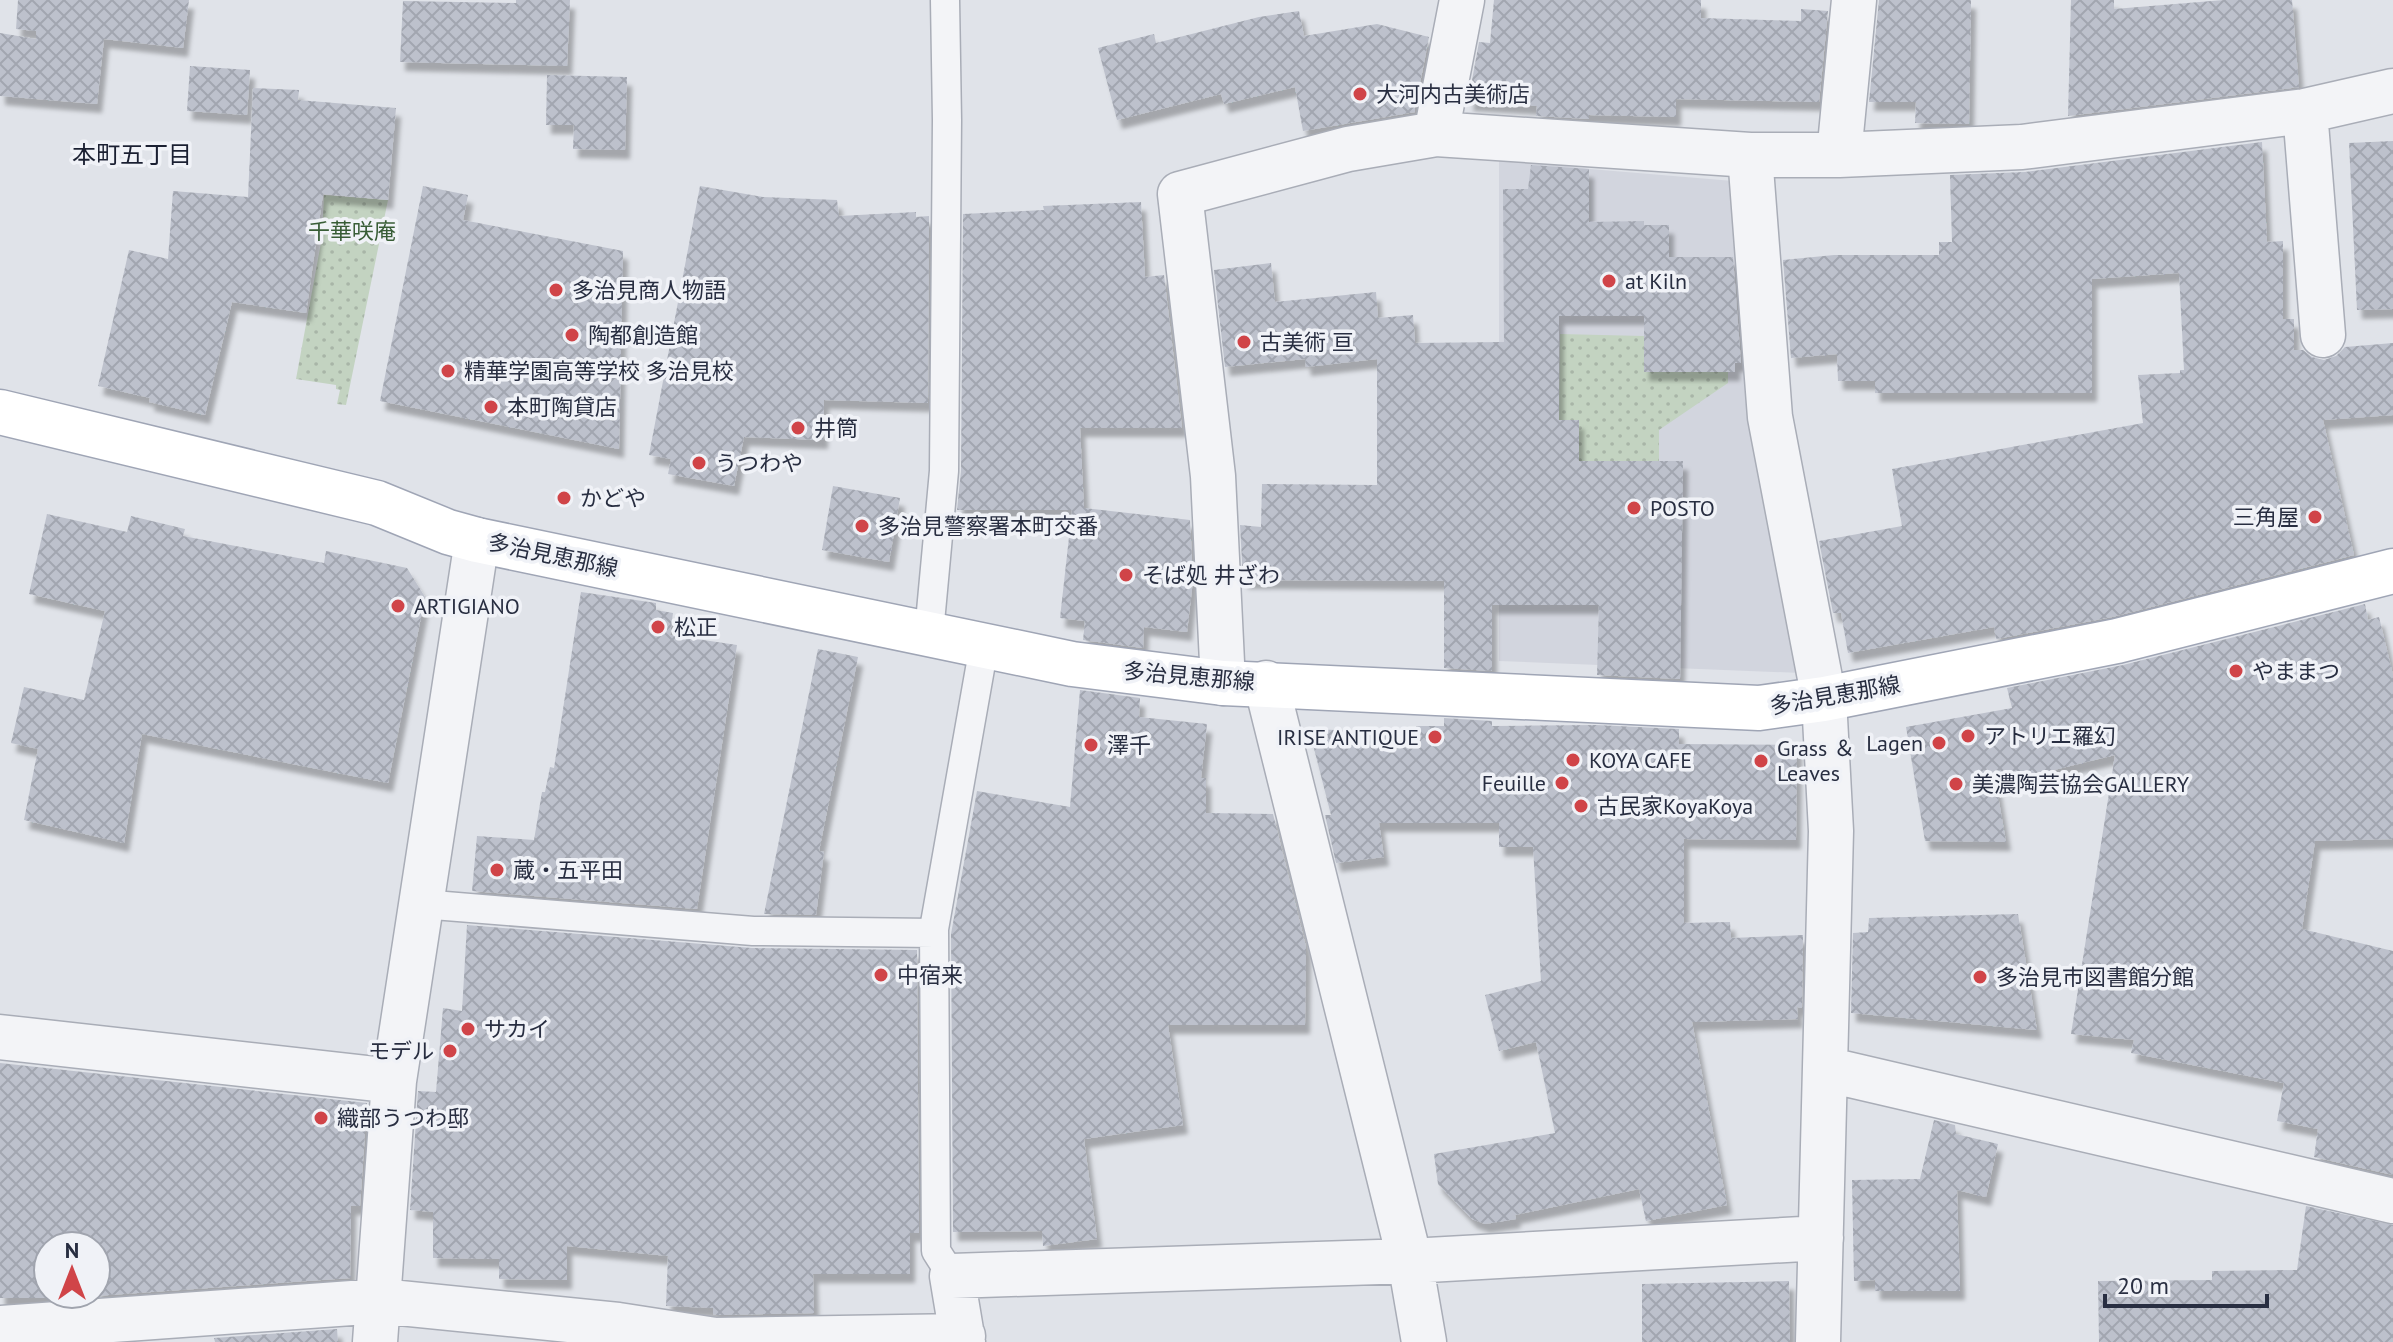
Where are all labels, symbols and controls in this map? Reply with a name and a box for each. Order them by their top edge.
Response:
place label: 大河内古美術店 [1376,80,1530,108]
marker: 大河内古美術店 [1351,85,1369,103]
district label: 本町五丁目 [72,139,192,170]
park label: 千華咲庵 [308,217,396,245]
place label: at Kiln [1625,267,1687,295]
marker: at Kiln [1600,272,1618,290]
place label: 多治見商人物語 [572,276,726,304]
marker: 多治見商人物語 [547,281,565,299]
place label: 陶都創造館 [588,321,698,349]
marker: 陶都創造館 [563,326,581,344]
place label: 古美術 亘 [1260,328,1354,356]
marker: 古美術 亘 [1235,333,1253,351]
place label: 精華学園高等学校 多治見校 [464,357,734,385]
marker: 精華学園高等学校 多治見校 [439,362,457,380]
place label: 本町陶貸店 [507,393,617,421]
marker: 本町陶貸店 [482,398,500,416]
place label: 井筒 [814,414,858,442]
marker: 井筒 [789,419,807,437]
place label: うつわや [715,449,803,477]
marker: うつわや [690,454,708,472]
place label: かどや [580,484,646,512]
marker: かどや [555,489,573,507]
place label: POSTO [1650,494,1715,522]
marker: POSTO [1625,499,1643,517]
place label: 三角屋 [2233,503,2299,531]
marker: 三角屋 [2306,508,2324,526]
place label: 多治見警察署本町交番 [878,512,1098,540]
marker: 多治見警察署本町交番 [853,517,871,535]
street label: 多治見恵那線 [486,528,620,582]
place label: そば処 井ざわ [1142,561,1280,589]
marker: そば処 井ざわ [1117,566,1135,584]
place label: ARTIGIANO [414,592,520,620]
marker: ARTIGIANO [389,597,407,615]
place label: 松正 [674,613,718,641]
marker: 松正 [649,618,667,636]
street label: 多治見恵那線 [1122,656,1256,696]
place label: やままつ [2252,657,2340,685]
marker: やままつ [2227,662,2245,680]
street label: 多治見恵那線 [1768,670,1902,720]
place label: アトリエ羅幻 [1984,722,2116,750]
place label: IRISE ANTIQUE [1277,723,1419,751]
marker: アトリエ羅幻 [1959,727,1977,745]
marker: IRISE ANTIQUE [1426,728,1444,746]
place label: Lagen [1866,729,1923,757]
place label: 澤千 [1107,731,1151,759]
place label: Grass ＆ Leaves [1777,734,1855,787]
marker: Lagen [1930,734,1948,752]
marker: 澤千 [1082,736,1100,754]
place label: KOYA CAFE [1589,746,1692,774]
marker: KOYA CAFE [1564,751,1582,769]
marker: Grass ＆ Leaves [1752,752,1770,770]
place label: Feuille [1482,769,1546,797]
place label: 美濃陶芸協会GALLERY [1972,770,2190,798]
marker: Feuille [1553,774,1571,792]
marker: 美濃陶芸協会GALLERY [1947,775,1965,793]
place label: 古民家KoyaKoya [1597,792,1753,820]
marker: 古民家KoyaKoya [1572,797,1590,815]
place label: 蔵・五平田 [513,856,623,884]
marker: 蔵・五平田 [488,861,506,879]
place label: 中宿来 [897,961,963,989]
place label: 多治見市図書館分館 [1996,963,2194,991]
marker: 中宿来 [872,966,890,984]
marker: 多治見市図書館分館 [1971,968,1989,986]
place label: サカイ [484,1015,550,1043]
marker: サカイ [459,1020,477,1038]
place label: モデル [368,1037,434,1065]
marker: モデル [441,1042,459,1060]
place label: 織部うつわ邸 [337,1104,469,1132]
marker: 織部うつわ邸 [312,1109,330,1127]
north arrow [32,1230,112,1310]
text: N [65,1236,79,1264]
scale bar [2105,1258,2267,1308]
text: 20 m [2117,1270,2169,1301]

